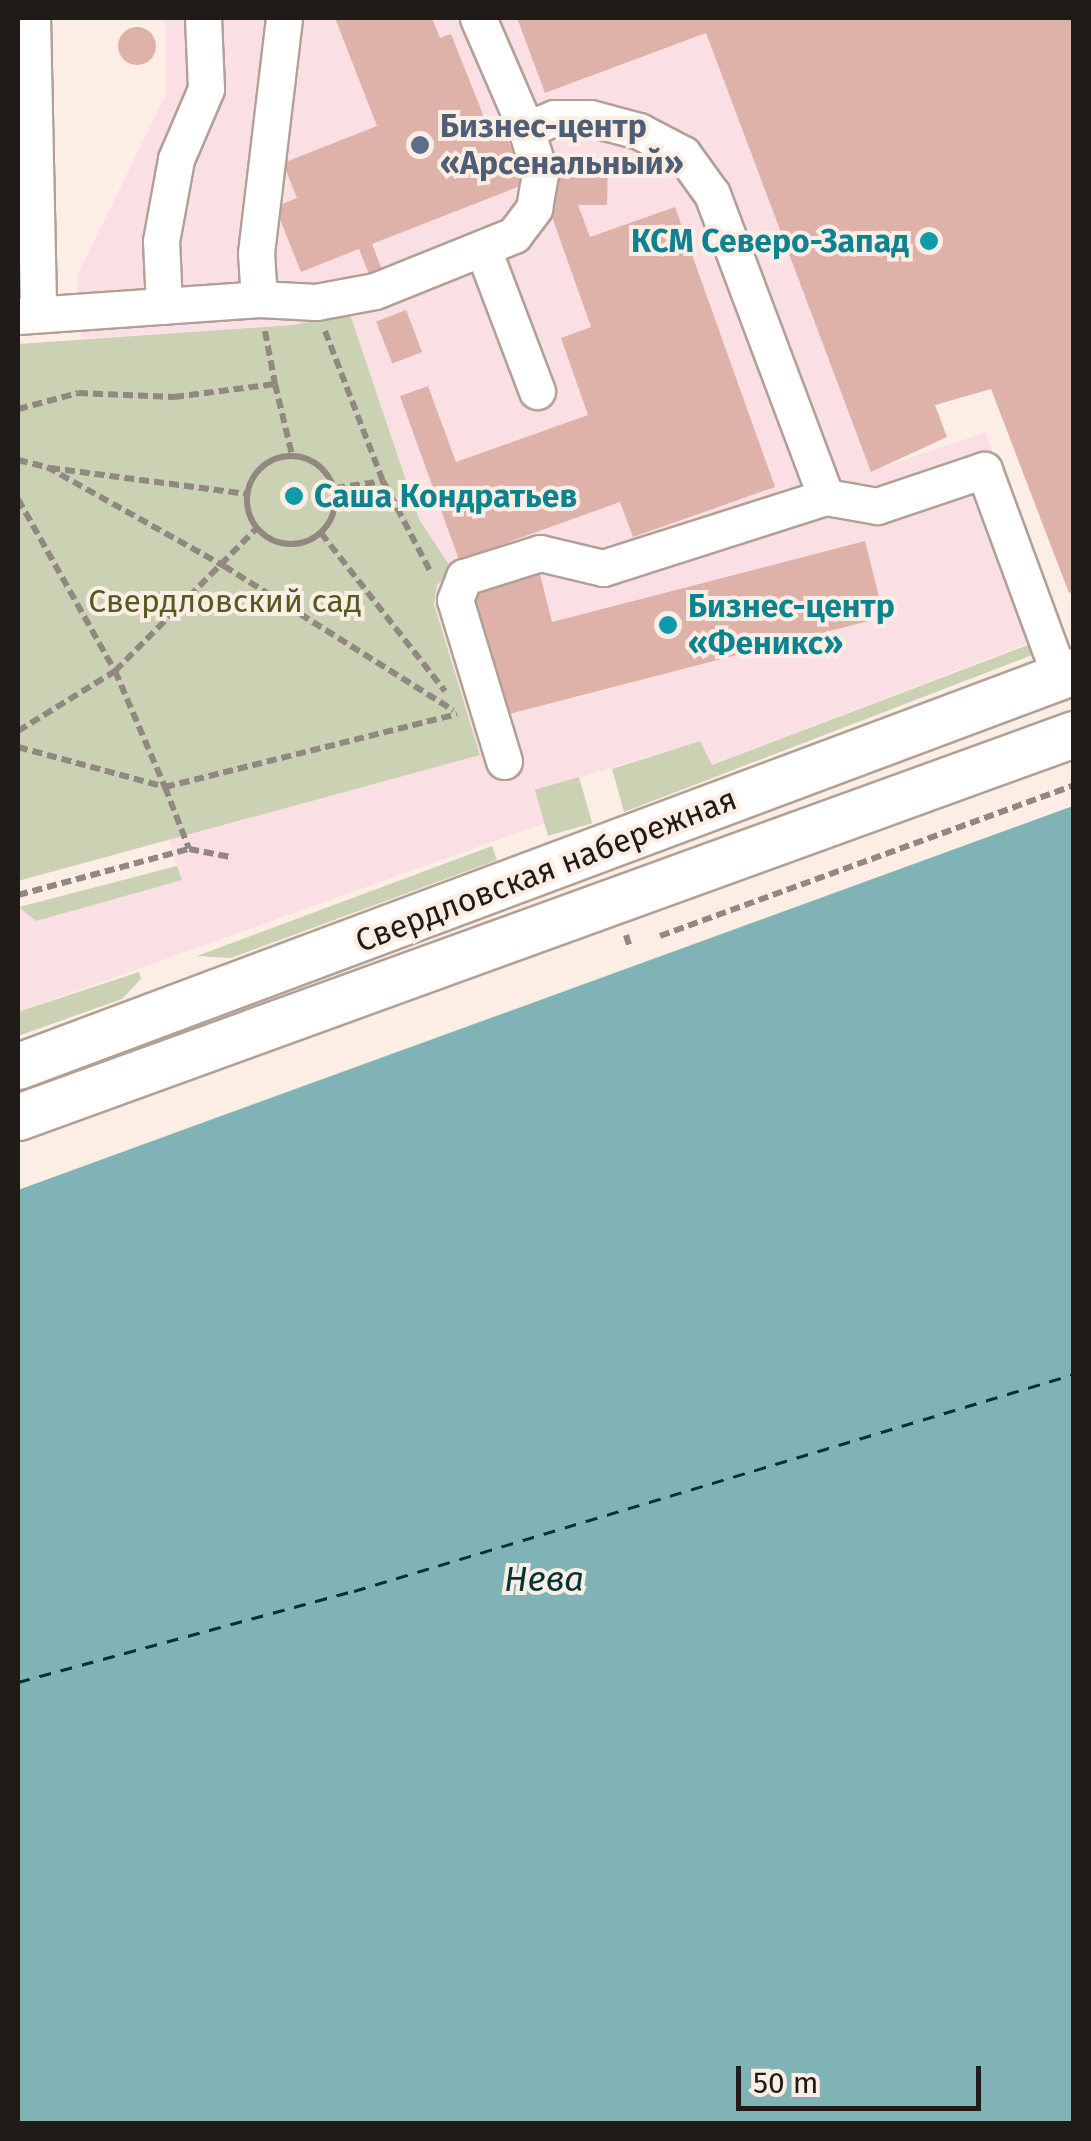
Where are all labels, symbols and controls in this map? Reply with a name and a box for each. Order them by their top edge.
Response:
place label: Бизнес-центр «Арсенальный» [440,108,684,183]
marker: Бизнес-центр «Арсенальный» [409,134,431,156]
place label: КСМ Северо-Запад [631,222,909,260]
marker: КСМ Северо-Запад [918,230,940,252]
place label: Саша Кондратьев [314,477,577,515]
marker: Саша Кондратьев [283,485,305,507]
park label: Свердловский сад [88,582,362,620]
place label: Бизнес-центр «Феникс» [688,588,895,663]
marker: Бизнес-центр «Феникс» [657,614,679,636]
street label: Свердловская набережная [350,780,742,960]
water label: Нева [504,1558,584,1600]
scale bar [741,2046,986,2108]
text: 50 m [753,2065,818,2101]

